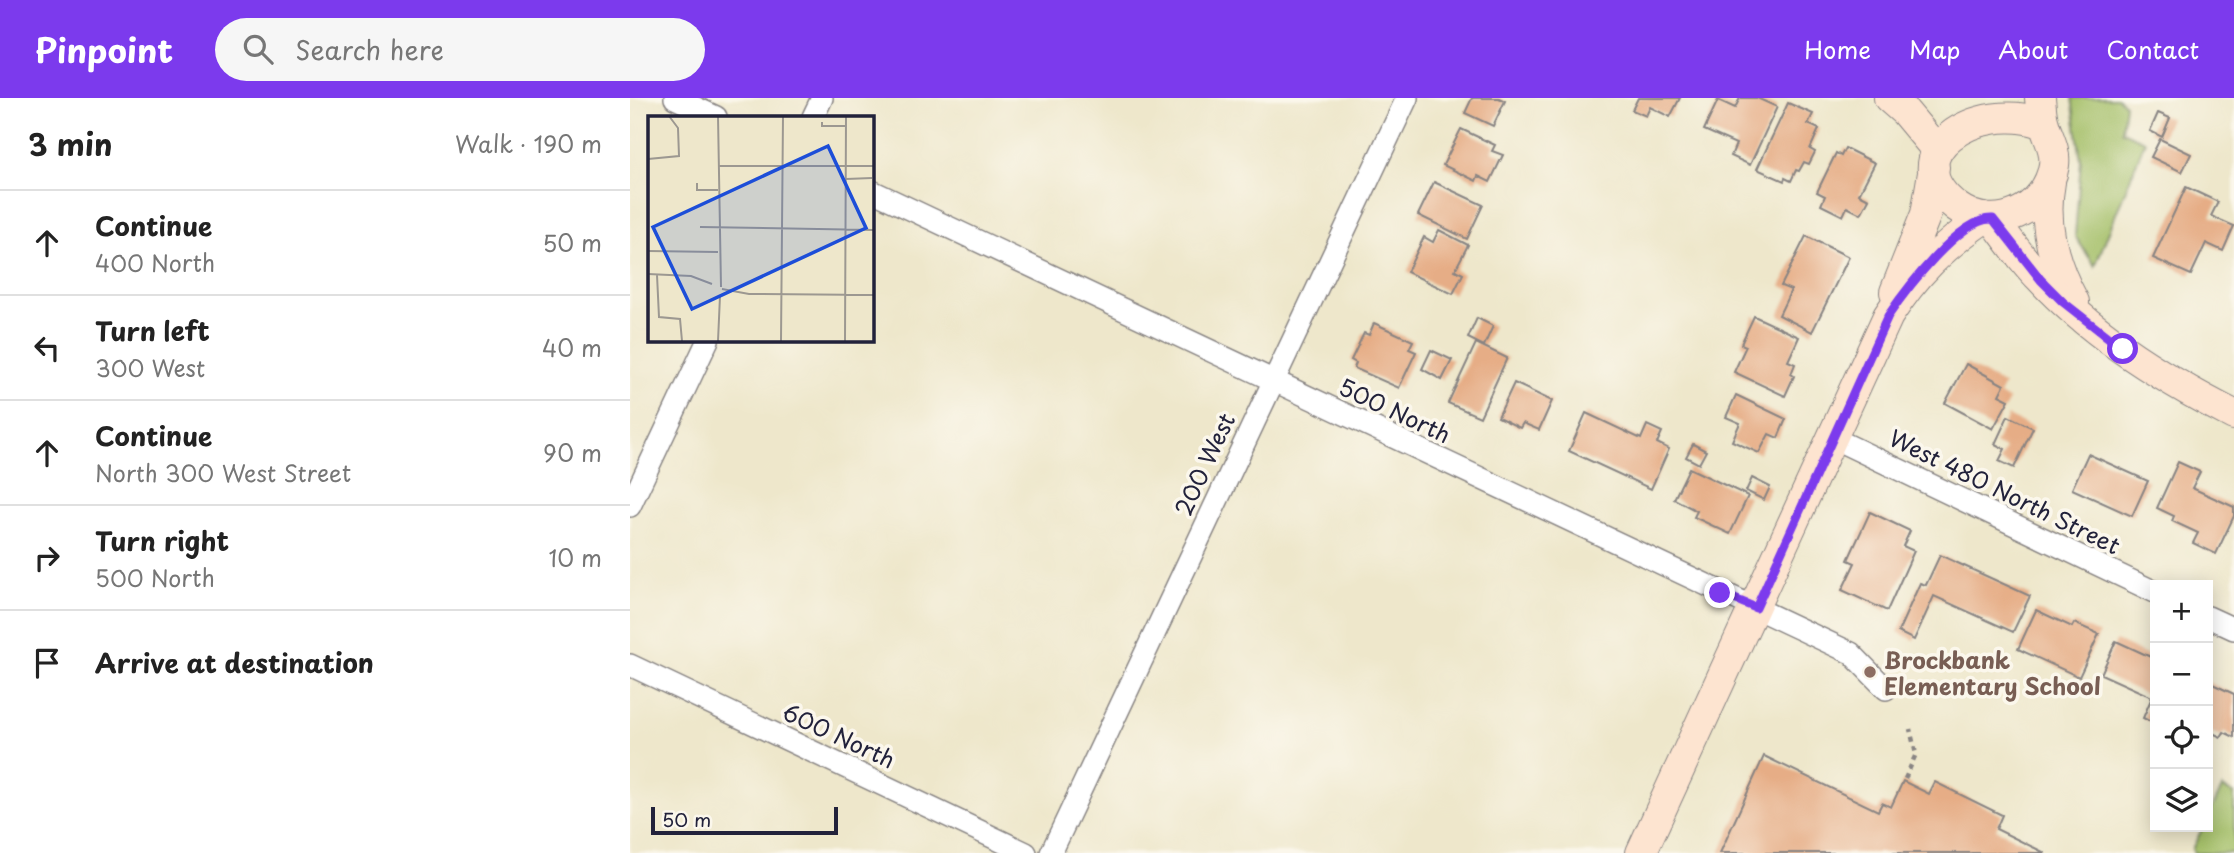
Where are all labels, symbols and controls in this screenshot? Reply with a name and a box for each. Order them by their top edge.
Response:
search box [215,18,705,81]
text: Pinpoint [35,24,173,74]
icon: search [239,30,277,68]
text: Search here [295,30,444,69]
text: Home [1804,31,1871,67]
text: Map [1909,31,1960,67]
text: About [1998,31,2068,67]
text: Contact [2106,31,2199,67]
inset map [648,116,873,341]
text: 3 min [28,121,113,166]
text: Walk · 190 m [455,126,602,161]
text: Continue [95,206,212,245]
icon: ahead [28,224,66,262]
text: 50 m [542,225,602,260]
text: 400 North [95,245,215,280]
text: Turn left [95,311,210,350]
icon: left [28,329,66,367]
text: 40 m [542,330,602,365]
route start [2107,333,2138,364]
text: 300 West [95,350,205,385]
street label: 500 North [1333,369,1457,451]
street label: 200 West [1165,407,1243,521]
text: Continue [95,416,212,455]
street label: West 480 North Street [1884,420,2126,562]
icon: ahead [28,434,66,472]
text: 90 m [543,435,602,470]
text: North 300 West Street [95,455,351,490]
text: Turn right [95,521,229,560]
icon: right [28,539,66,577]
text: 10 m [548,540,602,575]
text: 500 North [95,560,215,595]
route end [1704,577,1735,608]
map controls [2150,580,2213,832]
button: + [2150,580,2213,643]
place label: Brockbank Elementary School [1884,642,2101,703]
text: Arrive at destination [95,643,374,682]
button: − [2150,643,2213,706]
icon: arrive [28,644,66,682]
marker: Brockbank Elementary School [1862,664,1878,680]
street label: 600 North [777,694,901,776]
button: locate [2150,706,2213,769]
button: layers [2150,769,2213,832]
scale bar [651,804,838,836]
text: 50 m [662,805,711,833]

